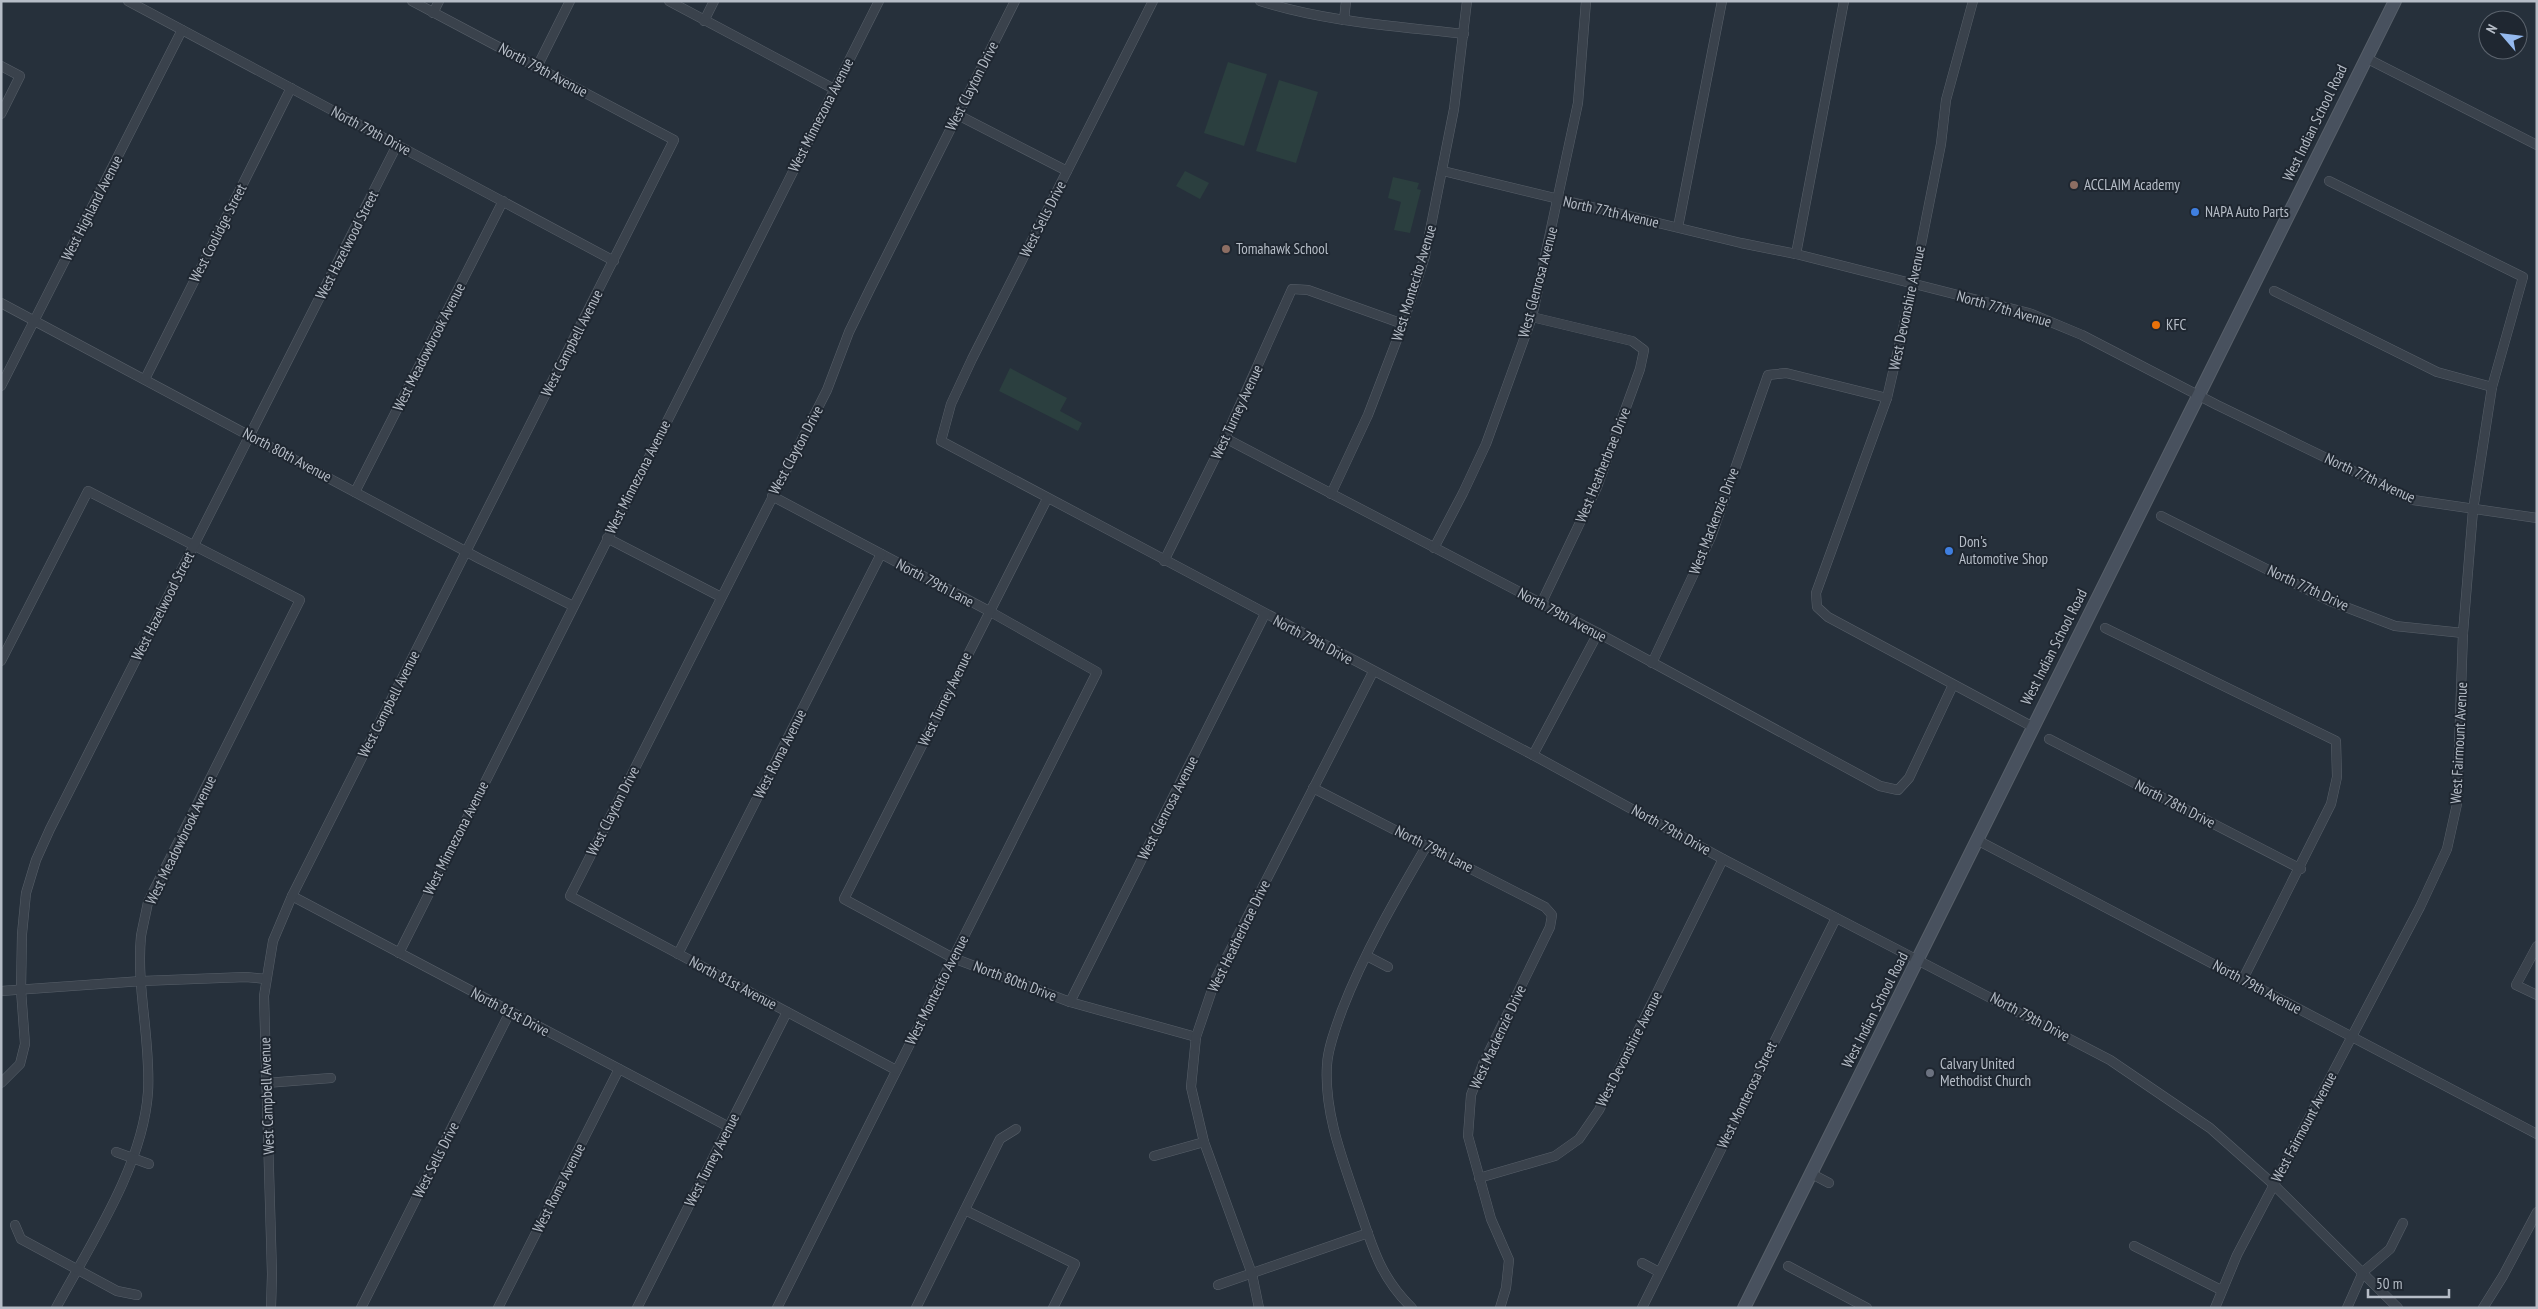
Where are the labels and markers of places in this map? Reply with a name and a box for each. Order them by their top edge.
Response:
place label: ACCLAIM Academy [2084,175,2180,194]
marker: ACCLAIM Academy [2068,179,2080,191]
place label: NAPA Auto Parts [2205,202,2289,221]
marker: NAPA Auto Parts [2189,206,2201,218]
place label: Tomahawk School [1236,239,1329,258]
marker: Tomahawk School [1220,243,1232,255]
place label: KFC [2166,315,2187,334]
marker: KFC [2150,319,2162,331]
place label: Don's Automotive Shop [1959,532,2048,568]
marker: Don's Automotive Shop [1943,545,1955,557]
place label: Calvary United Methodist Church [1940,1054,2031,1090]
marker: Calvary United Methodist Church [1924,1067,1936,1079]

